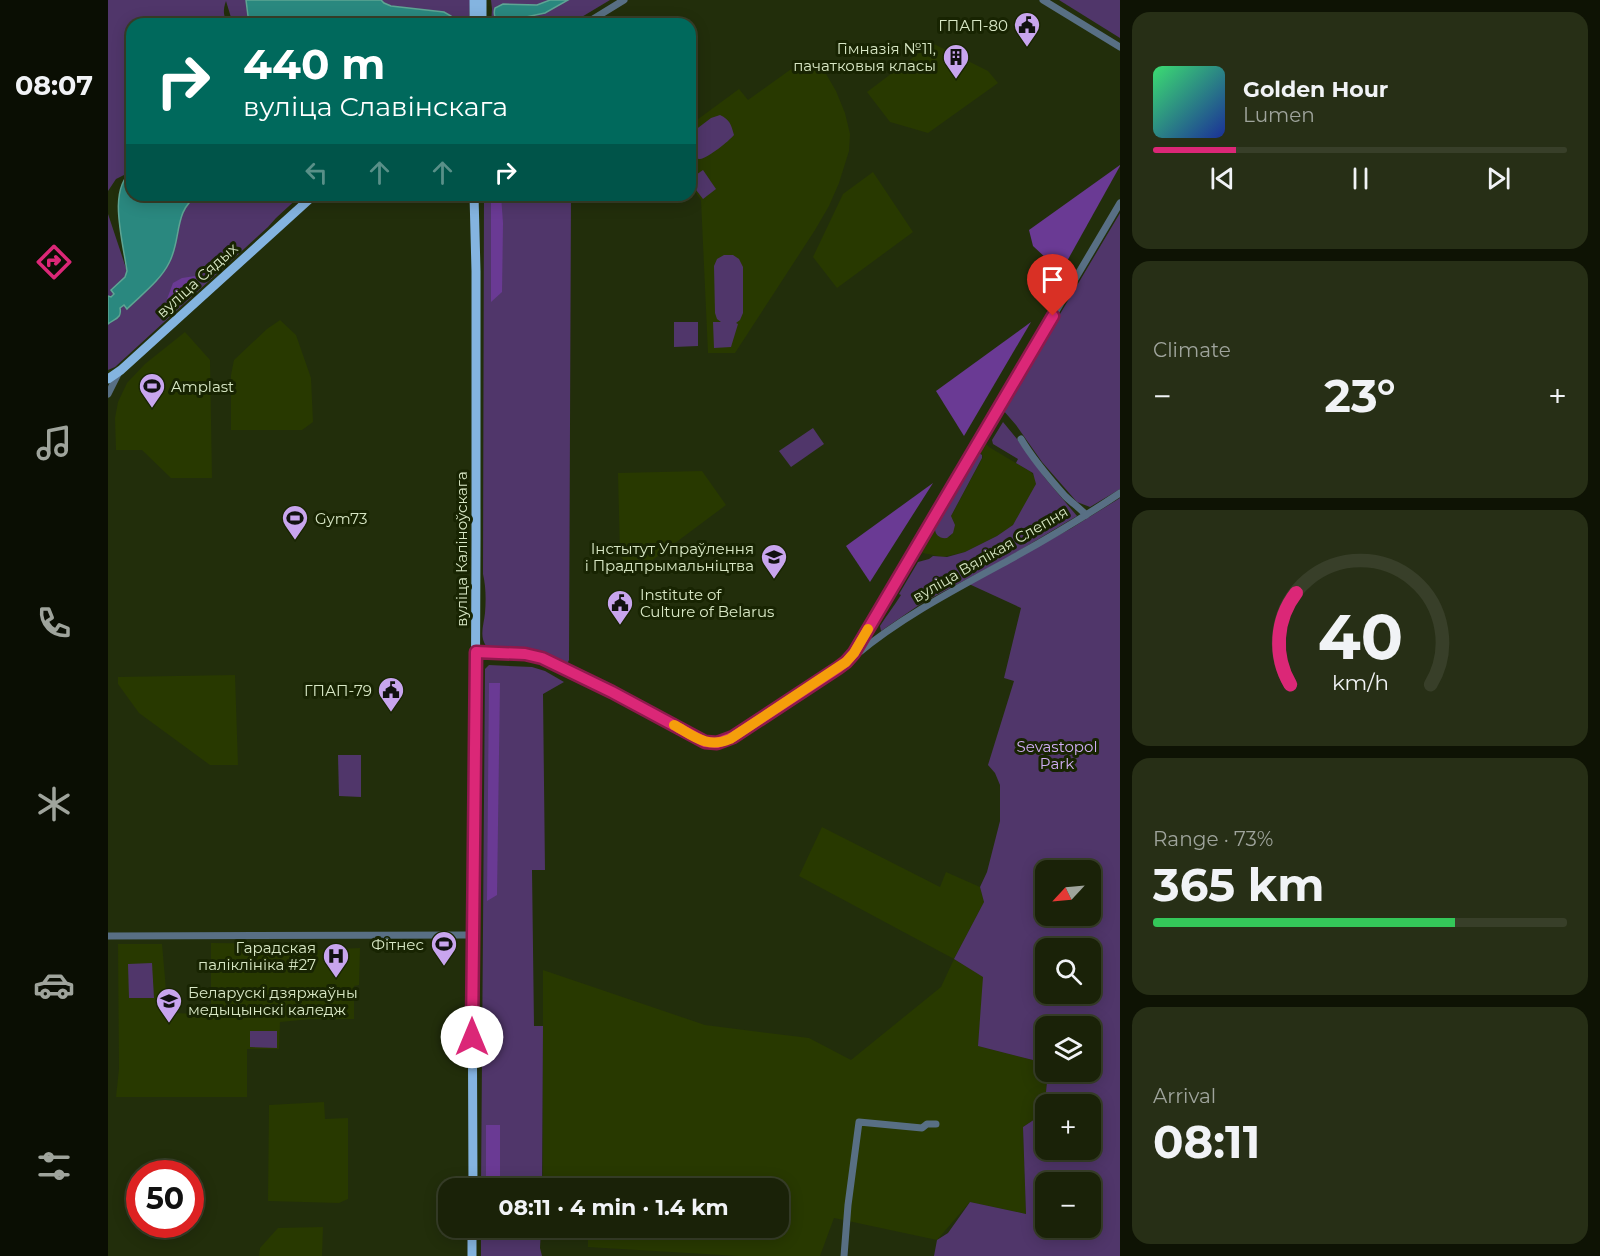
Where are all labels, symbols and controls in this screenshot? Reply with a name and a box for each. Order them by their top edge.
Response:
public building icon: ГПАП-80 [1012,10,1042,48]
place label: ГПАП-80 [938,16,1008,35]
text: 440 m [243,38,385,90]
place label: Гімназія №11, пачатковыя класы [793,39,936,75]
icon: right [144,42,222,120]
building icon: Гімназія №11, пачатковыя класы [941,42,971,80]
text: 08:07 [15,69,93,102]
text: Golden Hour [1243,76,1388,103]
text: вуліца Славінскага [243,90,508,123]
text: Lumen [1243,103,1315,127]
icon: left [300,156,333,189]
icon: ahead [363,156,396,189]
icon: ahead [426,156,459,189]
icon: right [489,156,522,189]
icon: previous [1206,162,1239,195]
icon: pause [1344,162,1377,195]
icon: next [1482,162,1515,195]
street label: вуліца Сядых [152,239,242,321]
icon: directions [33,241,75,283]
pin [1027,254,1078,316]
icon: arrive [1036,263,1069,296]
text: Climate [1153,338,1231,362]
text: 23° [1324,368,1396,423]
sports icon: Amplast [137,371,167,409]
text: − [1153,376,1172,416]
text: + [1548,376,1567,416]
place label: Amplast [171,377,234,396]
icon: music [33,422,75,464]
street label: вуліца Каліноўскага [452,471,471,627]
street label: вуліца Вялікая Слепня [909,502,1071,606]
sports icon: Gym73 [280,503,310,541]
place label: Gym73 [315,509,367,528]
place label: Інстытут Упраўлення і Прадпрымальніцтва [585,539,754,575]
school or university icon: Інстытут Упраўлення і Прадпрымальніцтва [759,542,789,580]
place label: Institute of Culture of Belarus [640,585,774,621]
public building icon: Institute of Culture of Belarus [605,588,635,626]
text: 40 [1317,599,1403,675]
icon: phone [33,602,75,644]
text: km/h [1331,669,1389,695]
public building icon: ГПАП-79 [376,675,406,713]
place label: ГПАП-79 [304,681,372,700]
park label: Sevastopol Park [1017,737,1097,773]
icon: climate [33,783,75,825]
text: Range · 73% [1153,827,1273,851]
text: 365 km [1153,857,1324,912]
north arrow [1035,860,1101,926]
map controls [1035,860,1101,1238]
sports icon: Фітнес [429,929,459,967]
place label: Фітнес [371,935,424,954]
place label: Гарадская паліклініка #27 [198,938,316,974]
button: search [1035,938,1101,1004]
hospital icon: Гарадская паліклініка #27 [321,941,351,979]
icon: car [33,964,75,1006]
place label: Беларускі дзяржаўны медыцынскі каледж [188,983,358,1019]
school or university icon: Беларускі дзяржаўны медыцынскі каледж [154,986,184,1024]
position arrow [440,1005,504,1069]
button: layers [1035,1016,1101,1082]
text: Arrival [1153,1084,1216,1108]
button: + [1035,1094,1101,1160]
text: 08:11 [1153,1114,1260,1169]
icon: filters [33,1145,75,1187]
speed limit sign: 50 [126,1160,204,1238]
button: − [1035,1172,1101,1238]
text: 08:11 · 4 min · 1.4 km [498,1194,729,1221]

